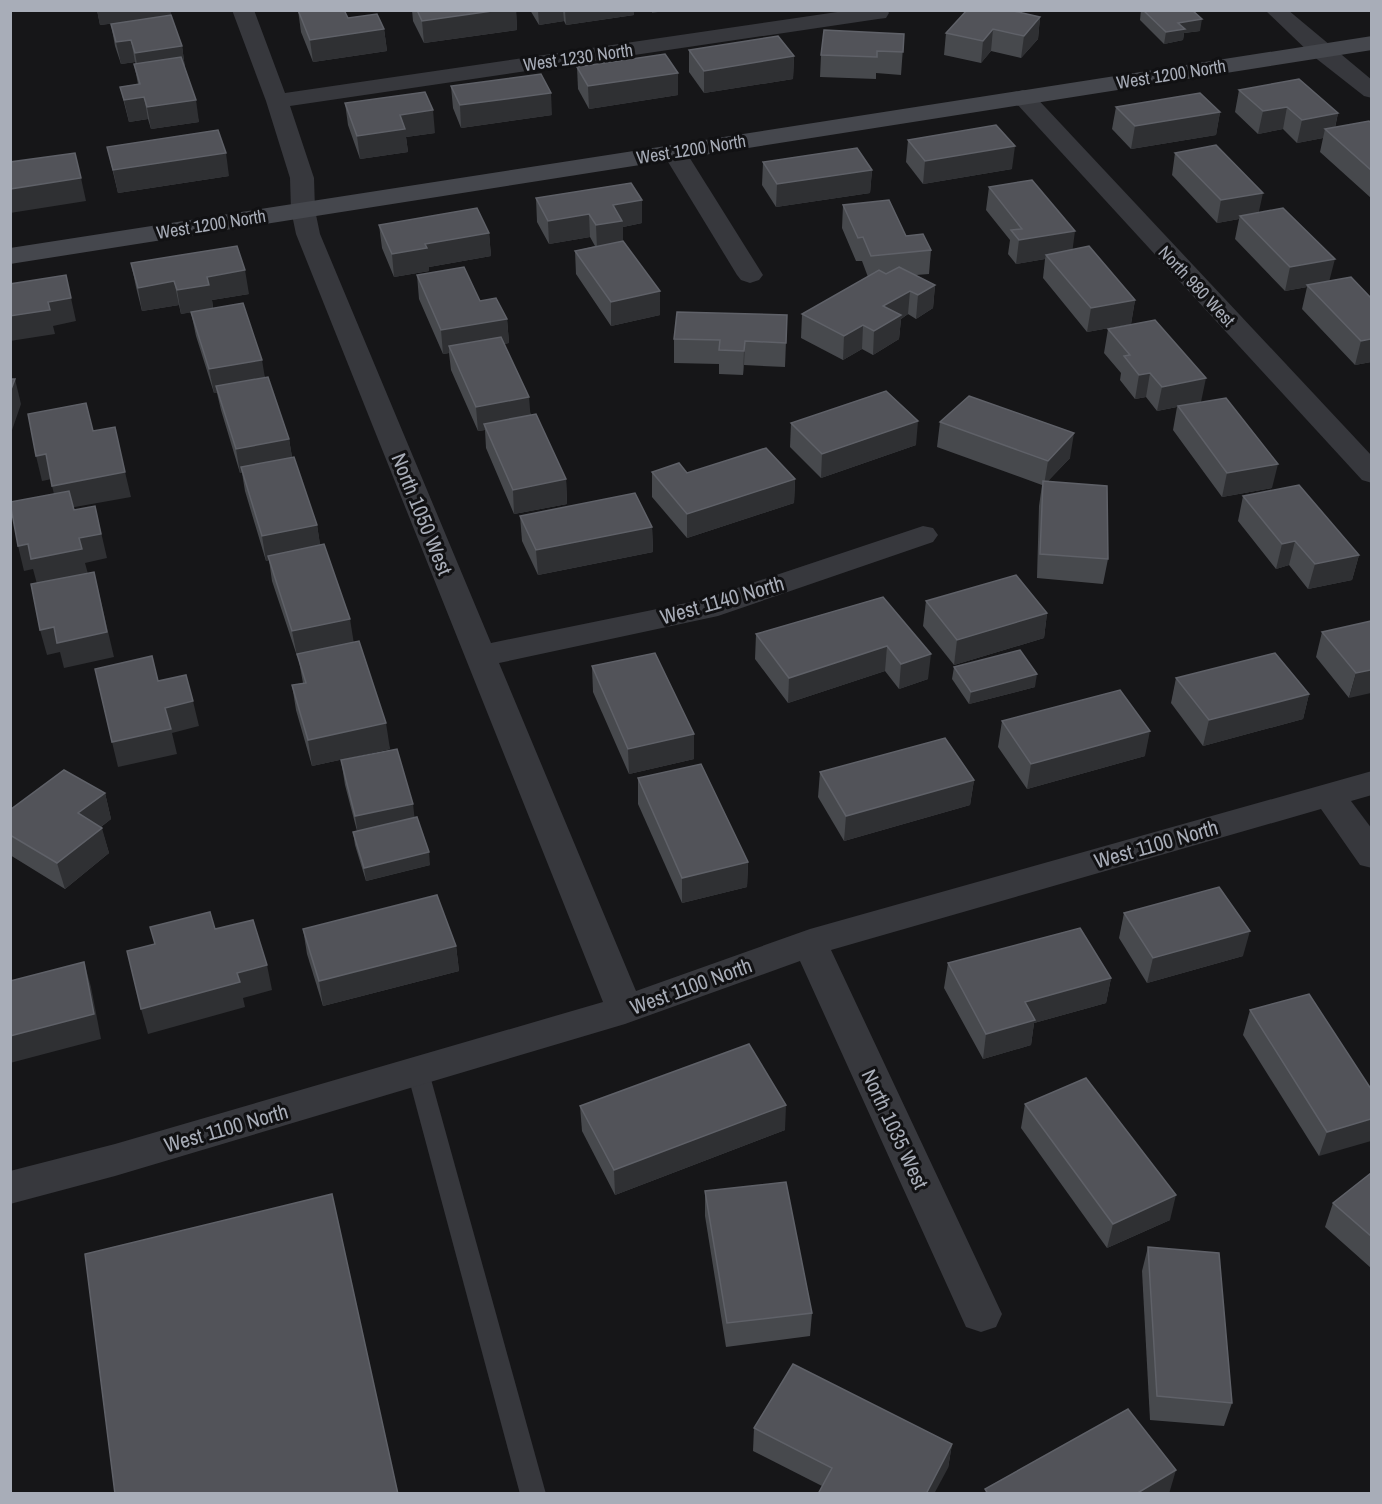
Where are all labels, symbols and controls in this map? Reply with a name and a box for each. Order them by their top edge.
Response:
street label: West 1230 North [522,37,634,77]
street label: West 1200 North [1114,53,1228,95]
street label: West 1200 North [634,128,748,170]
street label: West 1200 North [154,203,268,245]
street label: North 980 West [1153,240,1241,332]
street label: North 1050 West [384,449,460,579]
street label: West 1140 North [657,568,787,632]
street label: West 1100 North [1091,812,1221,876]
street label: West 1100 North [626,951,756,1021]
street label: North 1035 West [855,1064,935,1194]
street label: West 1100 North [161,1096,291,1160]

